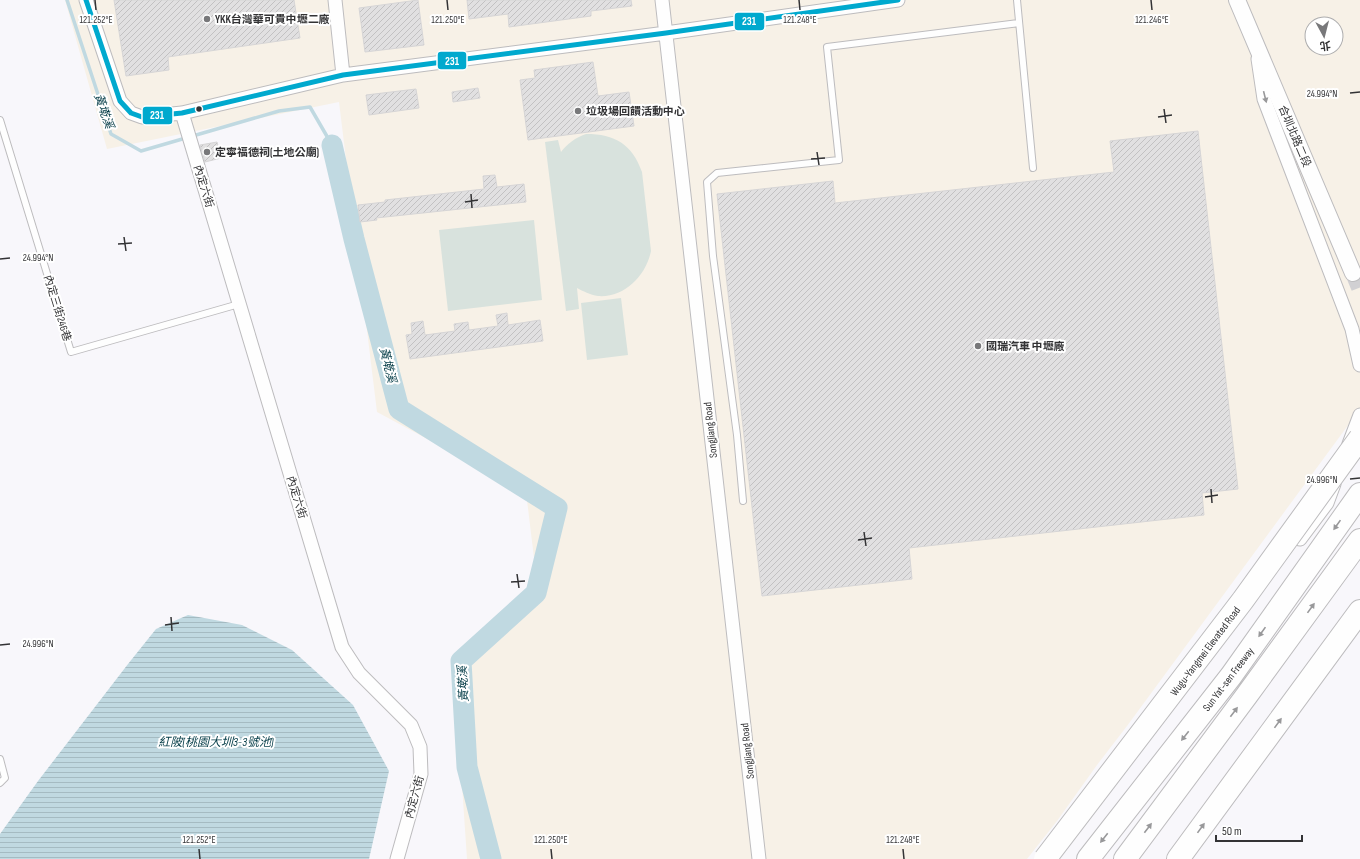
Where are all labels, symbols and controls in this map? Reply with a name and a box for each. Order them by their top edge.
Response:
line badge: 231 [734,12,765,31]
place label: YKK台灣華可貴中壢二廠 [215,13,330,26]
text: 121.252°E [79,14,113,26]
marker: YKK台灣華可貴中壢二廠 [202,14,212,24]
text: 121.250°E [431,14,465,26]
text: 121.248°E [783,14,817,26]
text: 121.246°E [1135,14,1169,26]
text: 231 [742,15,757,28]
north arrow [1304,16,1344,56]
text: 北 [1319,38,1331,53]
line badge: 231 [437,51,467,70]
text: 231 [445,55,460,68]
text: 24.994°N [1307,88,1337,100]
one-way arrow [1262,91,1268,103]
water label: 黃墘溪 [91,92,117,133]
street label: 合圳北路二段 [1276,103,1313,169]
unlabelled marker [194,104,204,114]
place label: 垃圾場回饋活動中心 [586,105,685,118]
line badge: 231 [142,106,173,125]
marker: 垃圾場回饋活動中心 [573,106,583,116]
text: 231 [150,109,165,122]
place label: 定寧福德祠(土地公廟) [215,146,320,159]
marker: 定寧福德祠(土地公廟) [202,147,212,157]
street label: 內定六街 [191,163,216,209]
text: 24.994°N [23,252,53,264]
street label: 內定三街246巷 [41,273,74,343]
place label: 國瑞汽車 中壢廠 [986,340,1065,353]
marker: 國瑞汽車 中壢廠 [973,341,983,351]
water label: 黃墘溪 [376,346,400,386]
street label: SongJiang Road [701,401,720,459]
street label: 內定六街 [284,474,309,520]
text: 24.996°N [1306,474,1338,486]
one-way arrow [1333,520,1342,531]
one-way arrow [1307,602,1315,613]
street label: Wugu-Yangmei Elevated Road [1168,604,1243,698]
one-way arrow [1258,626,1266,637]
text: 24.996°N [22,638,54,650]
street label: Sun Yat-sen Freeway [1200,644,1257,714]
water label: 黃墘溪 [455,664,472,702]
one-way arrow [1230,707,1238,718]
one-way arrow [1274,718,1282,728]
street label: SongJiang Road [738,722,757,780]
one-way arrow [1180,730,1189,741]
water label: 紅陂(桃園大圳3-3號池) [158,735,274,750]
street label: 內定六街 [403,774,426,820]
scale bar [1216,817,1302,843]
one-way arrow [1144,822,1152,833]
one-way arrow [1197,822,1206,833]
text: 50 m [1222,824,1242,839]
one-way arrow [1100,833,1109,844]
text: 121.252°E [182,834,216,846]
text: 121.250°E [534,834,568,846]
text: 121.248°E [886,834,920,846]

